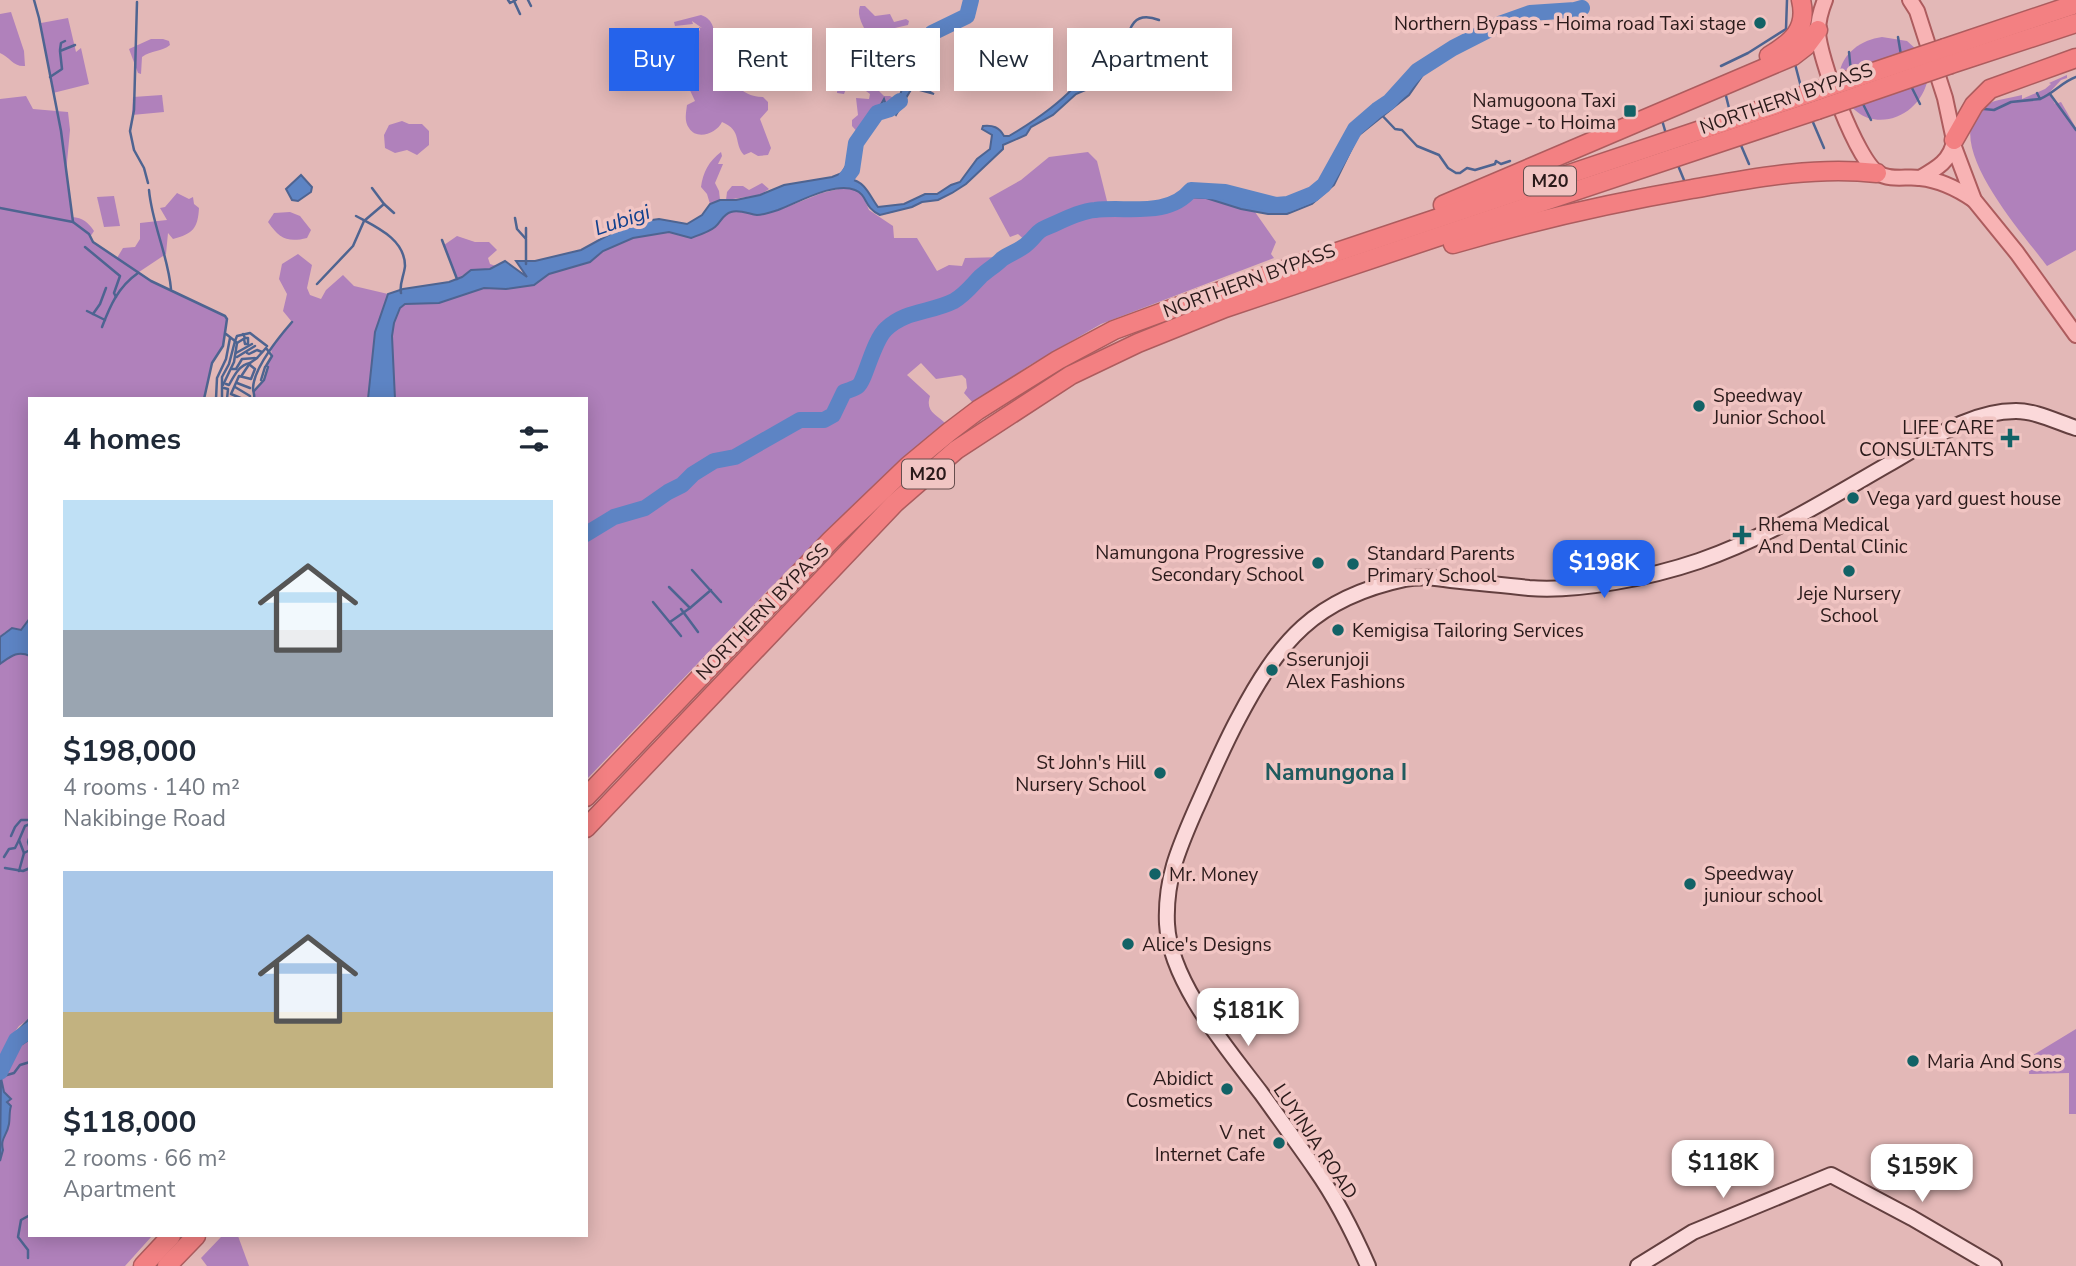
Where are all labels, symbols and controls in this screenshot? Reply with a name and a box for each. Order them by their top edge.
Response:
place label: Northern Bypass - Hoima road Taxi stage [1394,11,1746,37]
marker: Northern Bypass - Hoima road Taxi stage [1752,15,1768,31]
chip: Buy [609,28,699,91]
chip: Rent [713,28,812,91]
chip: Filters [826,28,940,91]
chip: New [954,28,1053,91]
chip: Apartment [1067,28,1232,91]
street label: NORTHERN BYPASS [1696,57,1876,141]
place label: Namugoona Taxi Stage - to Hoima [1471,88,1616,136]
marker: Namugoona Taxi Stage - to Hoima [1622,103,1638,119]
road number: M20 [1524,166,1576,196]
water label: Lubigi [590,197,655,242]
street label: NORTHERN BYPASS [1160,238,1339,324]
place label: Speedway Junior School [1712,383,1826,431]
marker: Speedway Junior School [1691,398,1707,414]
place label: LIFE CARE CONSULTANTS [1859,415,1994,463]
text: 4 homes [63,419,181,460]
icon: filters [515,420,553,458]
marker: LIFE CARE CONSULTANTS [2000,428,2020,448]
road number: M20 [902,460,954,488]
place label: Vega yard guest house [1866,486,2061,512]
marker: Vega yard guest house [1845,490,1861,506]
place label: Rhema Medical And Dental Clinic [1758,512,1908,560]
marker: Rhema Medical And Dental Clinic [1732,525,1752,545]
street label: NORTHERN BYPASS [690,537,835,686]
place label: Namungona Progressive Secondary School [1095,540,1304,588]
pin: $198K [1555,540,1653,600]
place label: Standard Parents Primary School [1367,541,1515,589]
icon: home [245,545,371,671]
text: $198K [1569,547,1639,578]
marker: Namungona Progressive Secondary School [1310,555,1326,571]
marker: Standard Parents Primary School [1345,556,1361,572]
marker: Jeje Nursery School [1841,563,1857,579]
place label: Jeje Nursery School [1796,581,1901,629]
place label: Kemigisa Tailoring Services [1352,618,1584,644]
marker: Kemigisa Tailoring Services [1330,622,1346,638]
place label: Sserunjoji Alex Fashions [1286,647,1405,695]
marker: Sserunjoji Alex Fashions [1264,662,1280,678]
text: $198,000 [63,731,196,772]
place label: St John's Hill Nursery School [1015,750,1146,798]
district label: Namungona I [1265,757,1407,788]
marker: St John's Hill Nursery School [1152,765,1168,781]
text: 4 rooms · 140 m² [63,772,240,803]
text: Nakibinge Road [63,803,226,834]
place label: Speedway juniour school [1702,861,1823,909]
place label: Mr. Money [1169,862,1258,888]
marker: Mr. Money [1147,866,1163,882]
marker: Speedway juniour school [1682,876,1698,892]
icon: home [245,916,371,1042]
place label: Alice's Designs [1142,932,1272,958]
marker: Alice's Designs [1120,936,1136,952]
pin: $181K [1199,988,1297,1048]
text: $181K [1213,995,1283,1026]
place label: Maria And Sons [1927,1049,2062,1075]
marker: Maria And Sons [1905,1053,1921,1069]
place label: Abidict Cosmetics [1126,1066,1213,1114]
street label: LUYINJA ROAD [1267,1079,1363,1204]
marker: Abidict Cosmetics [1219,1081,1235,1097]
text: $118,000 [63,1102,196,1143]
place label: V net Internet Cafe [1155,1120,1265,1168]
marker: V net Internet Cafe [1271,1135,1287,1151]
pin: $118K [1674,1140,1772,1200]
text: 2 rooms · 66 m² [63,1143,226,1174]
pin: $159K [1873,1144,1971,1204]
text: $118K [1688,1147,1758,1178]
text: $159K [1887,1151,1957,1182]
text: Apartment [63,1174,175,1205]

